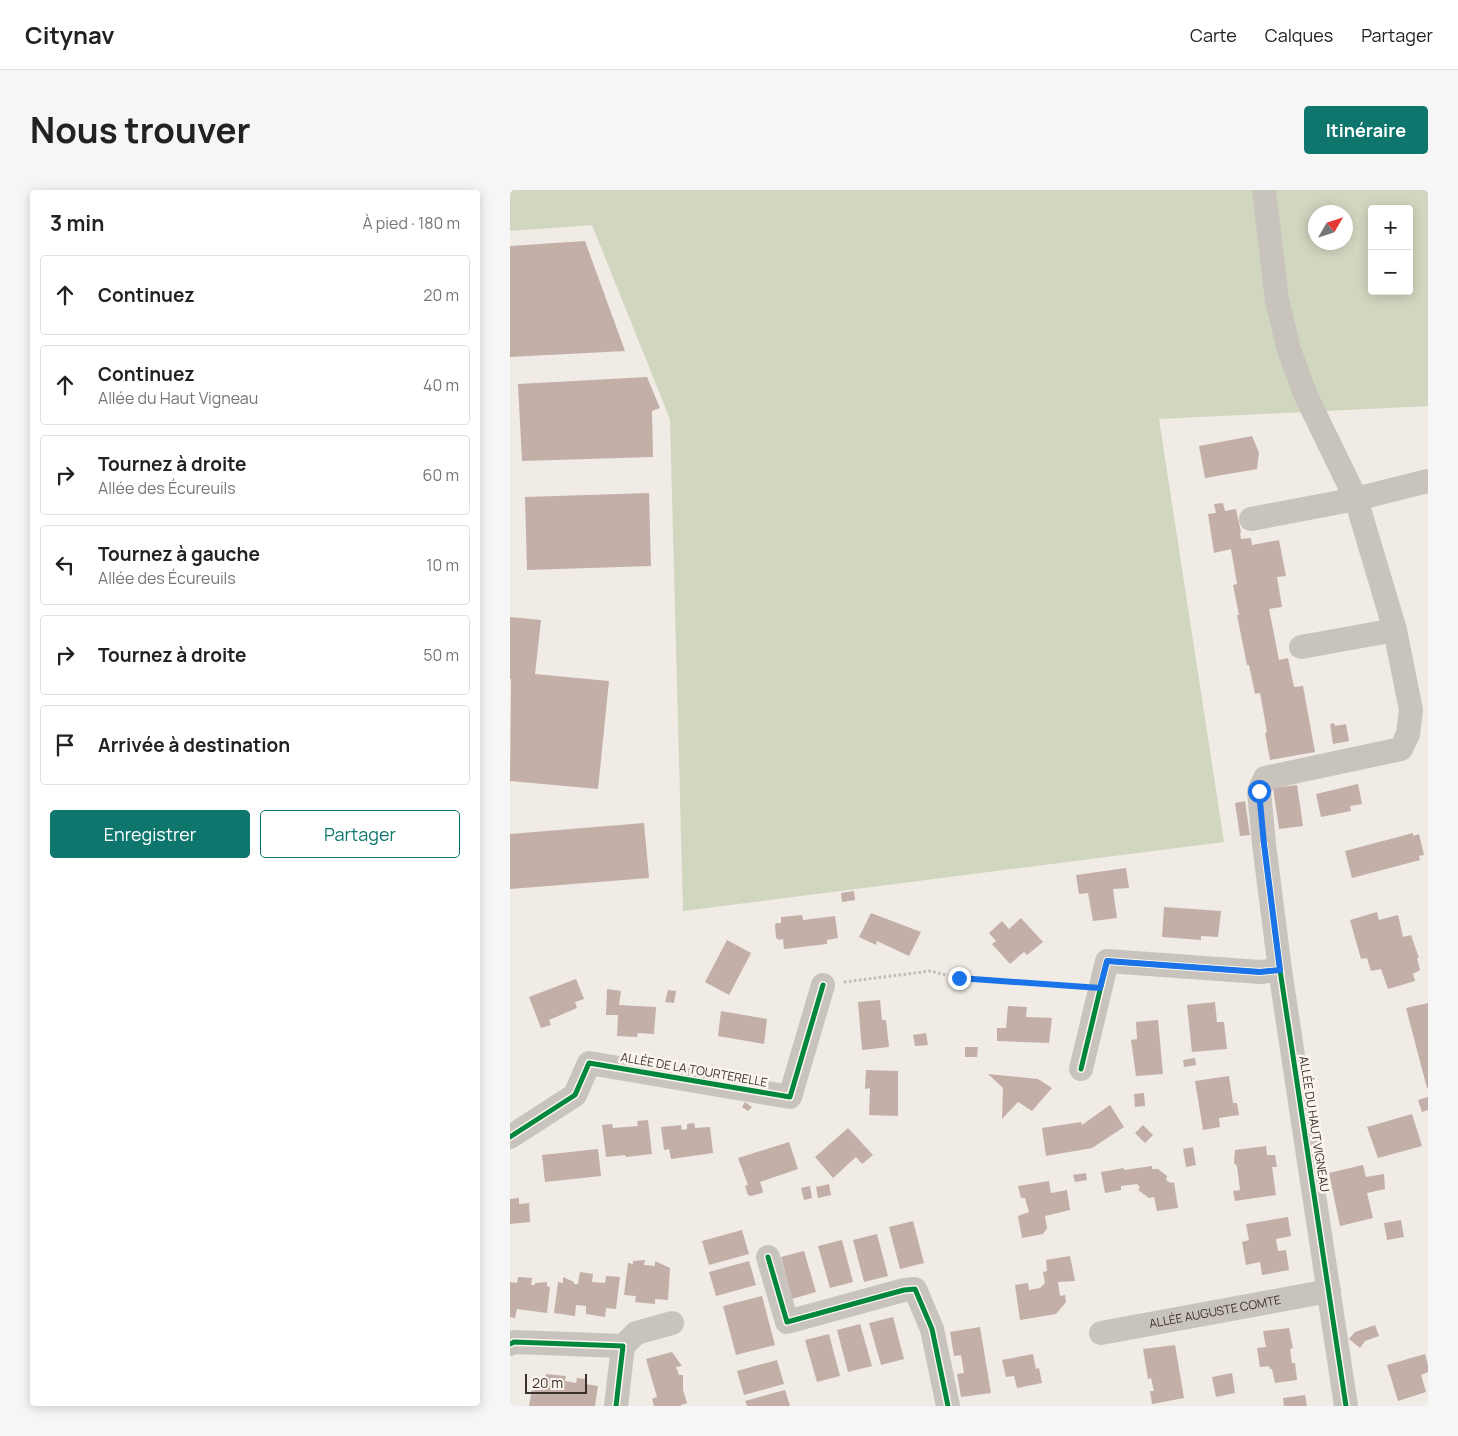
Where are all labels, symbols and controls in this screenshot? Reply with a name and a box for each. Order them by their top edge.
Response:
text: Citynav [25,18,115,51]
text: Carte [1190,23,1237,47]
text: Calques [1265,23,1333,47]
text: Partager [1361,23,1433,47]
text: Nous trouver [30,106,251,154]
button: Itinéraire [1304,106,1428,154]
north arrow [1308,205,1353,250]
map controls [1368,205,1413,295]
button: + [1368,205,1413,250]
text: 3 min [50,209,104,237]
text: À pied · 180 m [363,212,460,234]
button: − [1368,250,1413,295]
icon: ahead [51,281,79,309]
text: Continuez [98,282,195,308]
text: 20 m [423,284,459,306]
text: Continuez [98,361,195,387]
icon: ahead [51,371,79,399]
text: 40 m [423,374,459,396]
text: Allée du Haut Vigneau [98,387,258,409]
text: Tournez à droite [98,451,246,477]
icon: right [51,461,79,489]
text: 60 m [423,464,459,486]
text: Allée des Écureuils [98,477,236,499]
text: Tournez à gauche [98,541,260,567]
icon: left [51,551,79,579]
text: 10 m [426,554,459,576]
text: Allée des Écureuils [98,567,236,589]
icon: right [51,641,79,669]
text: Tournez à droite [98,642,246,668]
text: 50 m [423,644,459,666]
icon: arrive [51,731,79,759]
text: Arrivée à destination [98,732,290,758]
route start [1248,780,1271,803]
button: Enregistrer [50,810,250,858]
button: Partager [260,810,460,858]
route end [948,967,971,990]
street label: ALLÉE DE LA TOURTERELLE [619,1048,769,1091]
street label: ALLÉE DU HAUT VIGNEAU [1295,1055,1334,1193]
street label: ALLÉE AUGUSTE COMTE [1148,1291,1282,1332]
scale bar [525,1371,588,1394]
text: 20 m [532,1373,563,1392]

